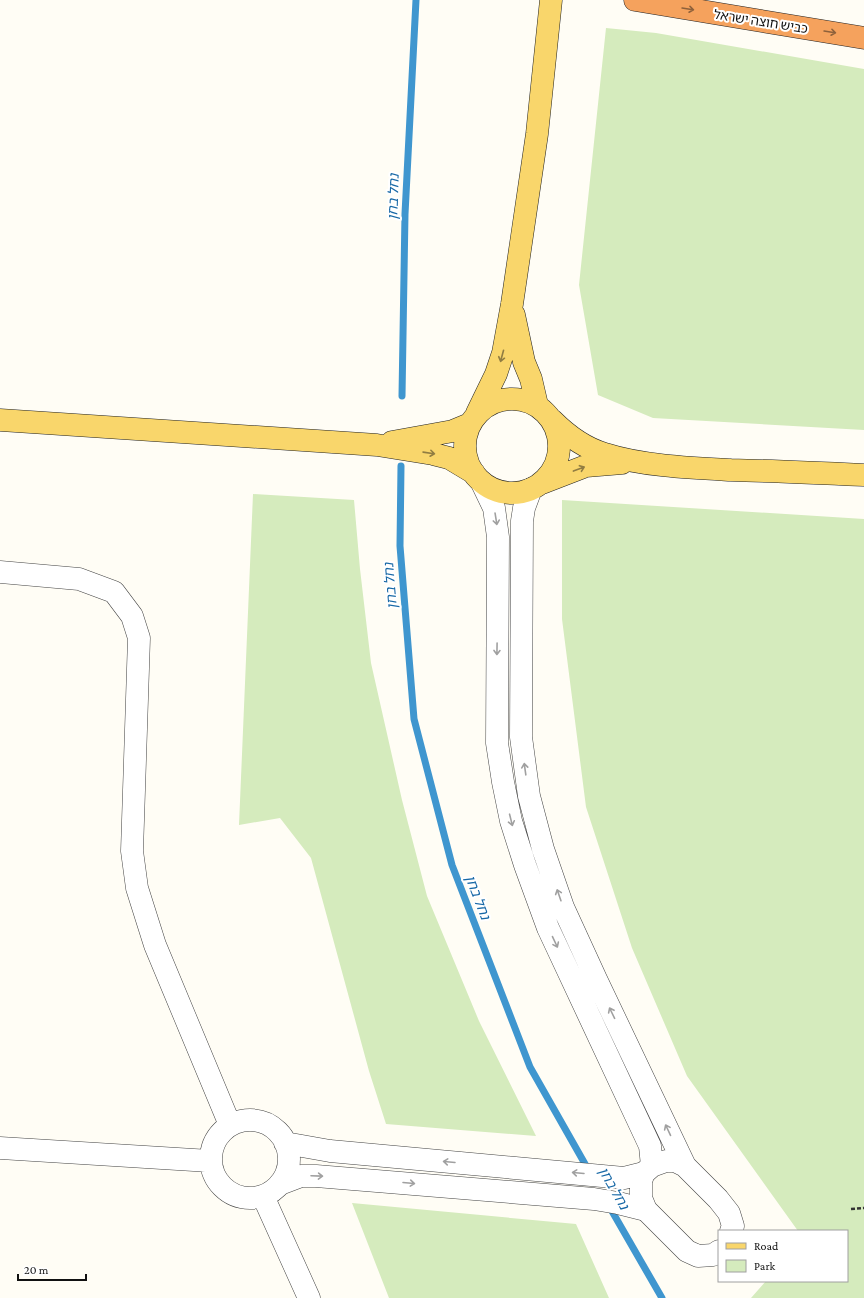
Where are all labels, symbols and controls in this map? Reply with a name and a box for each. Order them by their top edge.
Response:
one-way arrow [681,5,694,13]
street label: כביש חוצה ישראל [713,7,809,36]
one-way arrow [823,29,836,37]
water label: נחל בחן [384,172,402,220]
one-way arrow [498,349,505,362]
one-way arrow [422,449,435,457]
one-way arrow [572,465,585,472]
one-way arrow [492,512,500,525]
water label: נחל בחן [380,561,400,610]
one-way arrow [493,642,501,655]
one-way arrow [521,763,529,776]
one-way arrow [508,813,515,826]
water label: נחל בחן [462,872,494,923]
one-way arrow [555,888,562,901]
one-way arrow [552,936,559,948]
one-way arrow [608,1007,615,1019]
one-way arrow [664,1125,671,1137]
one-way arrow [443,1158,456,1165]
water label: נחל בחן [595,1164,633,1214]
one-way arrow [572,1170,585,1177]
one-way arrow [310,1172,323,1180]
one-way arrow [402,1180,415,1187]
legend [718,1230,848,1282]
text: Road [754,1239,779,1253]
scale bar [18,1256,86,1282]
text: Park [754,1259,776,1273]
text: 20 m [24,1263,49,1277]

